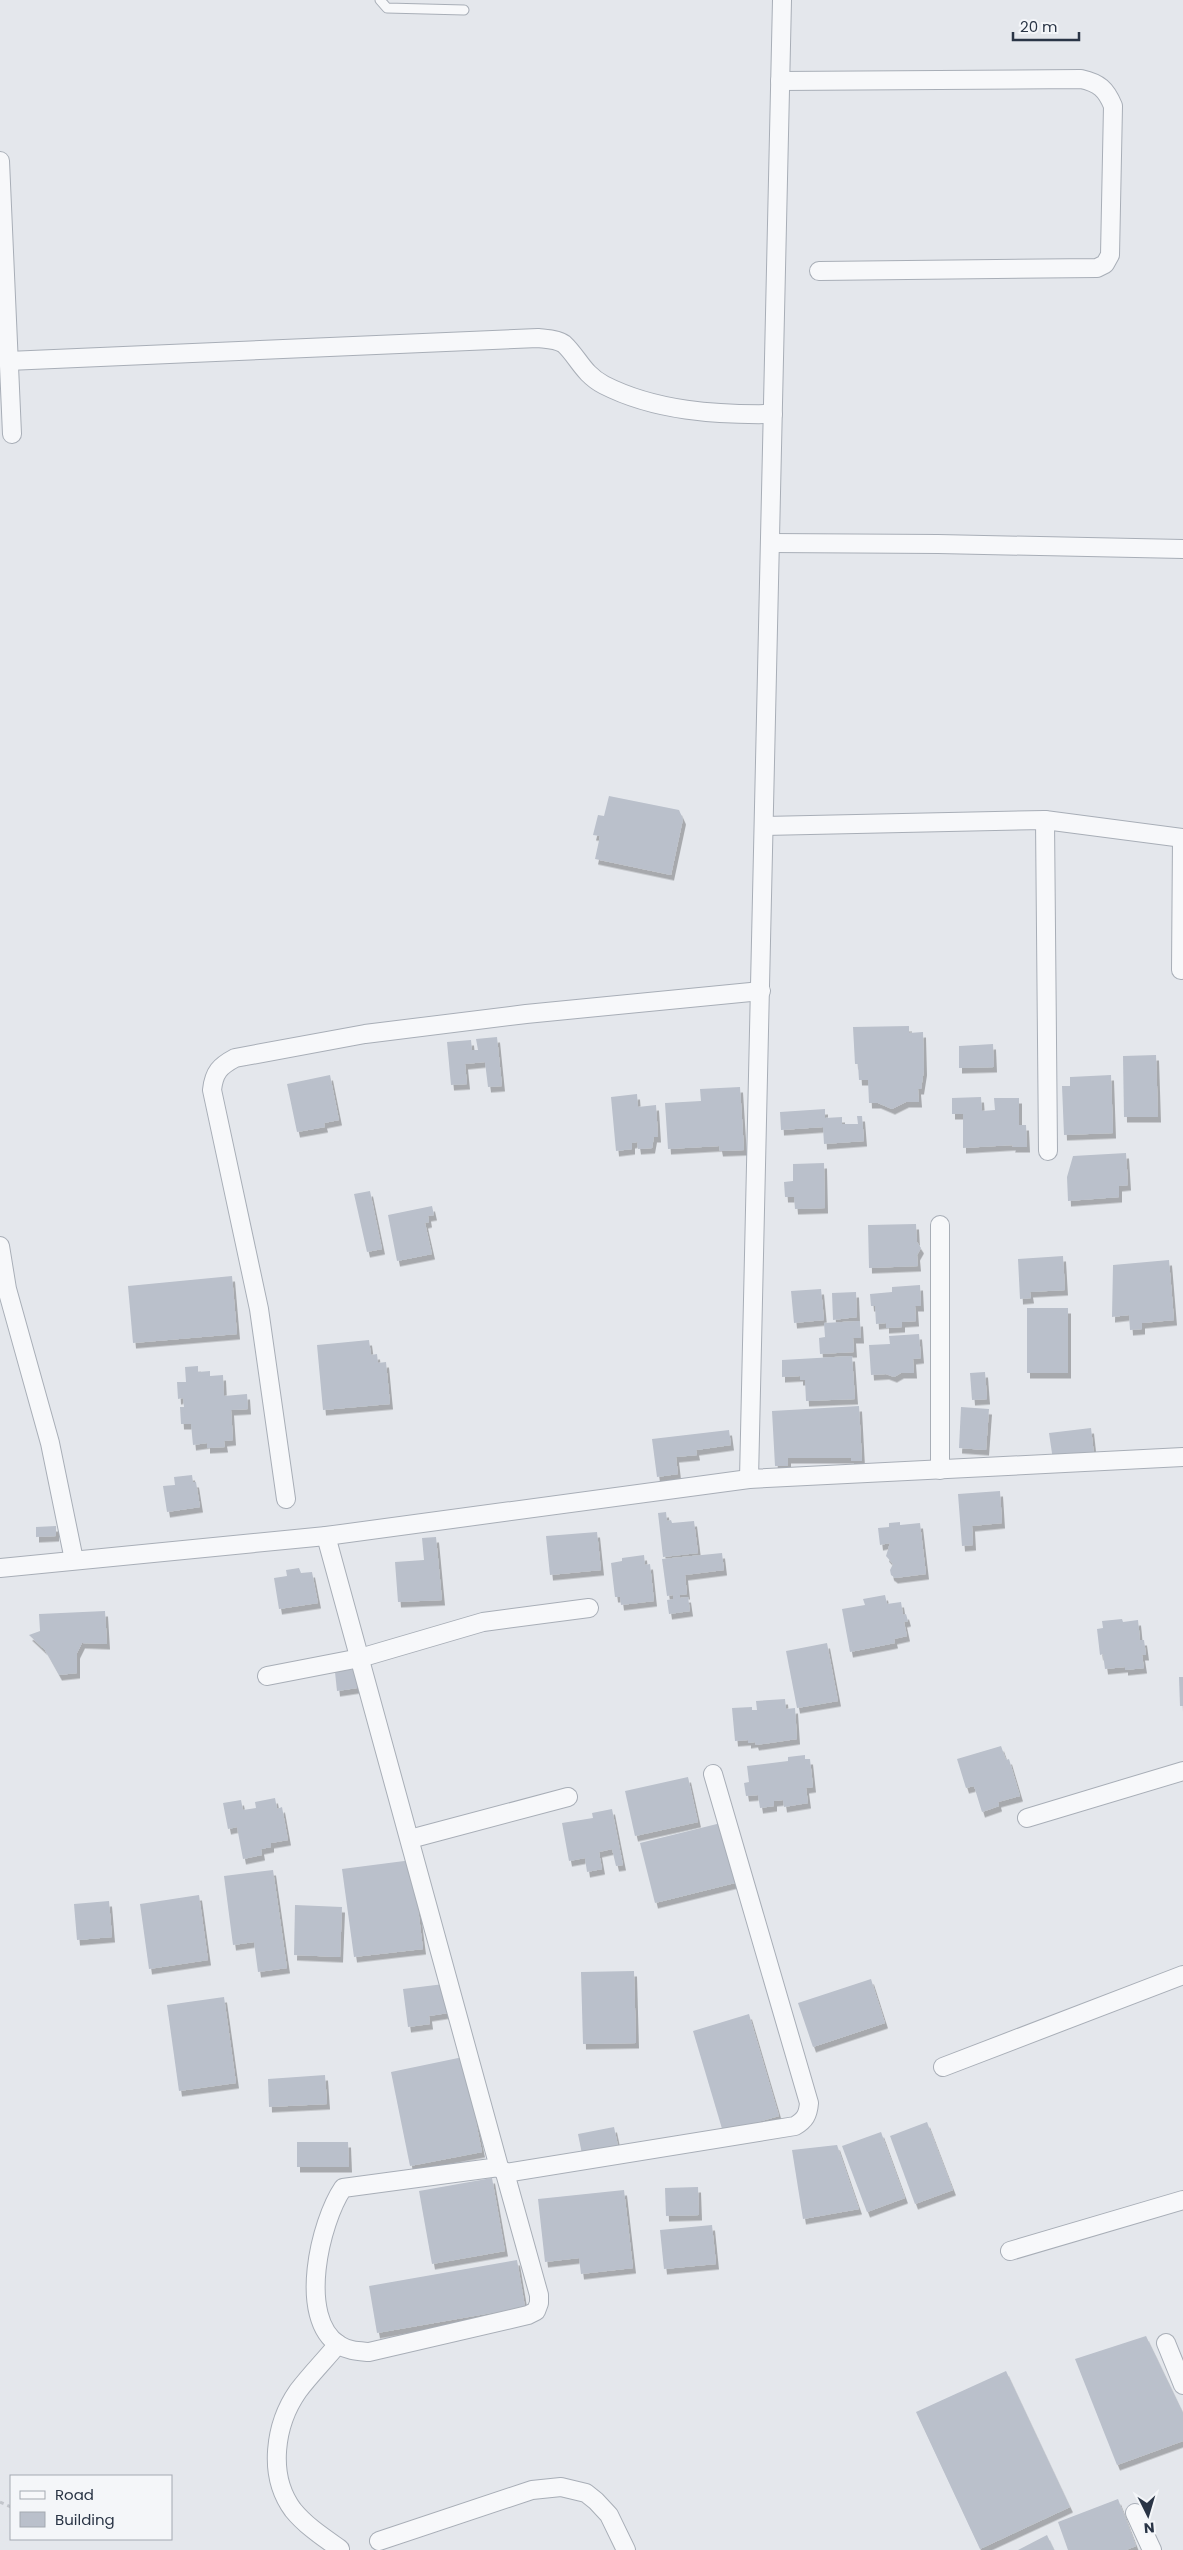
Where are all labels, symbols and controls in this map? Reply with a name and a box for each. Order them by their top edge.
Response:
scale bar [1013,10,1079,42]
text: 20 m [1020,16,1058,37]
legend [10,2475,172,2540]
text: Road [55,2484,94,2505]
north arrow [1123,2490,1173,2540]
text: Building [55,2509,115,2530]
text: N [1143,2518,1155,2538]

